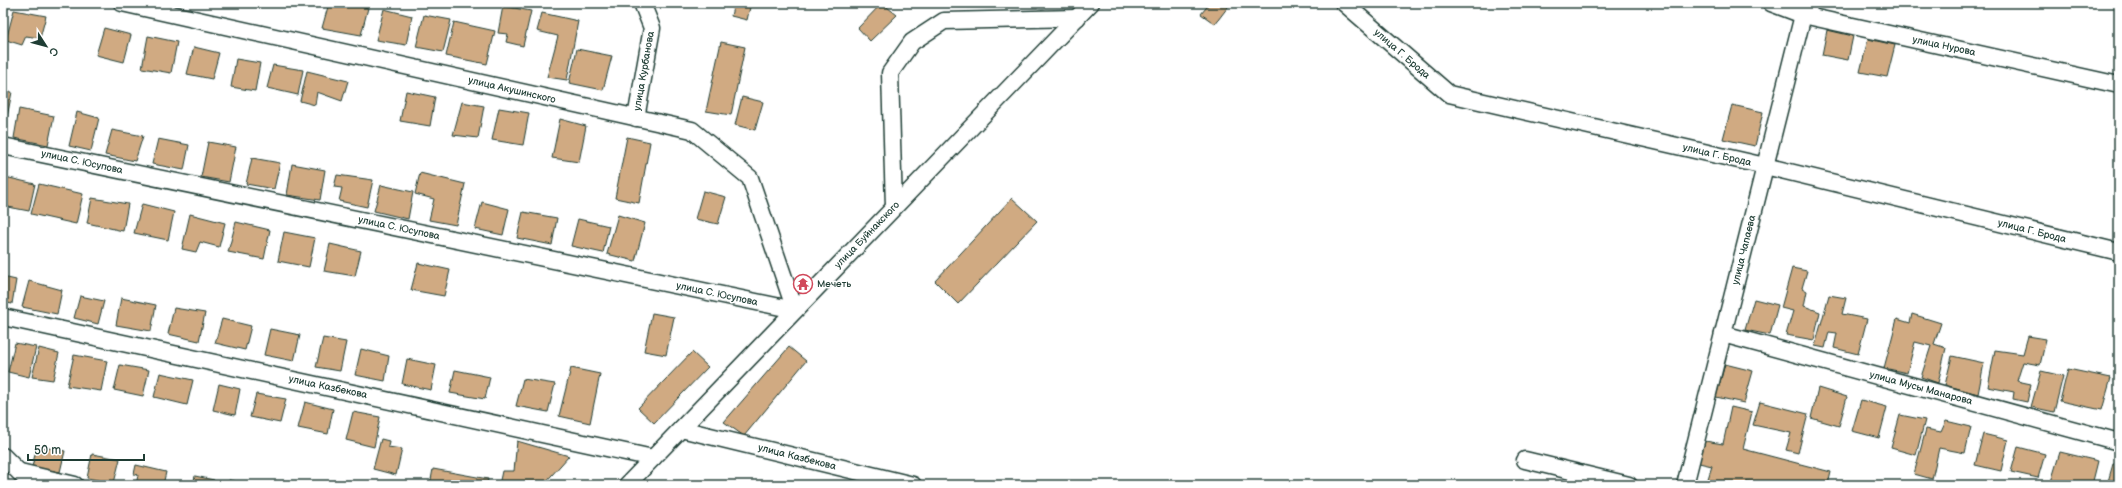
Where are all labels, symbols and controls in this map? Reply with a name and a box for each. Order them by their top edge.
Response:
north arrow [26,26,66,66]
street label: улица Г. Брода [1372,26,1432,82]
street label: улица Курбанова [631,30,657,112]
street label: улица Нурова [1911,33,1977,59]
text: С [46,45,61,59]
street label: улица Акушинского [467,74,557,106]
street label: улица Г. Брода [1682,141,1753,169]
street label: улица С. Юсупова [40,147,124,177]
street label: улица Буйнакского [832,199,902,271]
street label: улица С. Юсупова [357,213,441,243]
street label: улица Чапаева [1730,214,1758,286]
street label: улица Г. Брода [1997,217,2068,245]
temple icon: Мечеть [792,273,814,295]
place label: Мечеть [817,278,851,290]
street label: улица С. Юсупова [675,279,759,309]
street label: улица Мусы Манарова [1868,368,1974,408]
street label: улица Казбекова [288,373,369,401]
scale bar [28,436,144,462]
street label: улица Казбекова [757,441,837,473]
text: 50 m [34,443,61,458]

